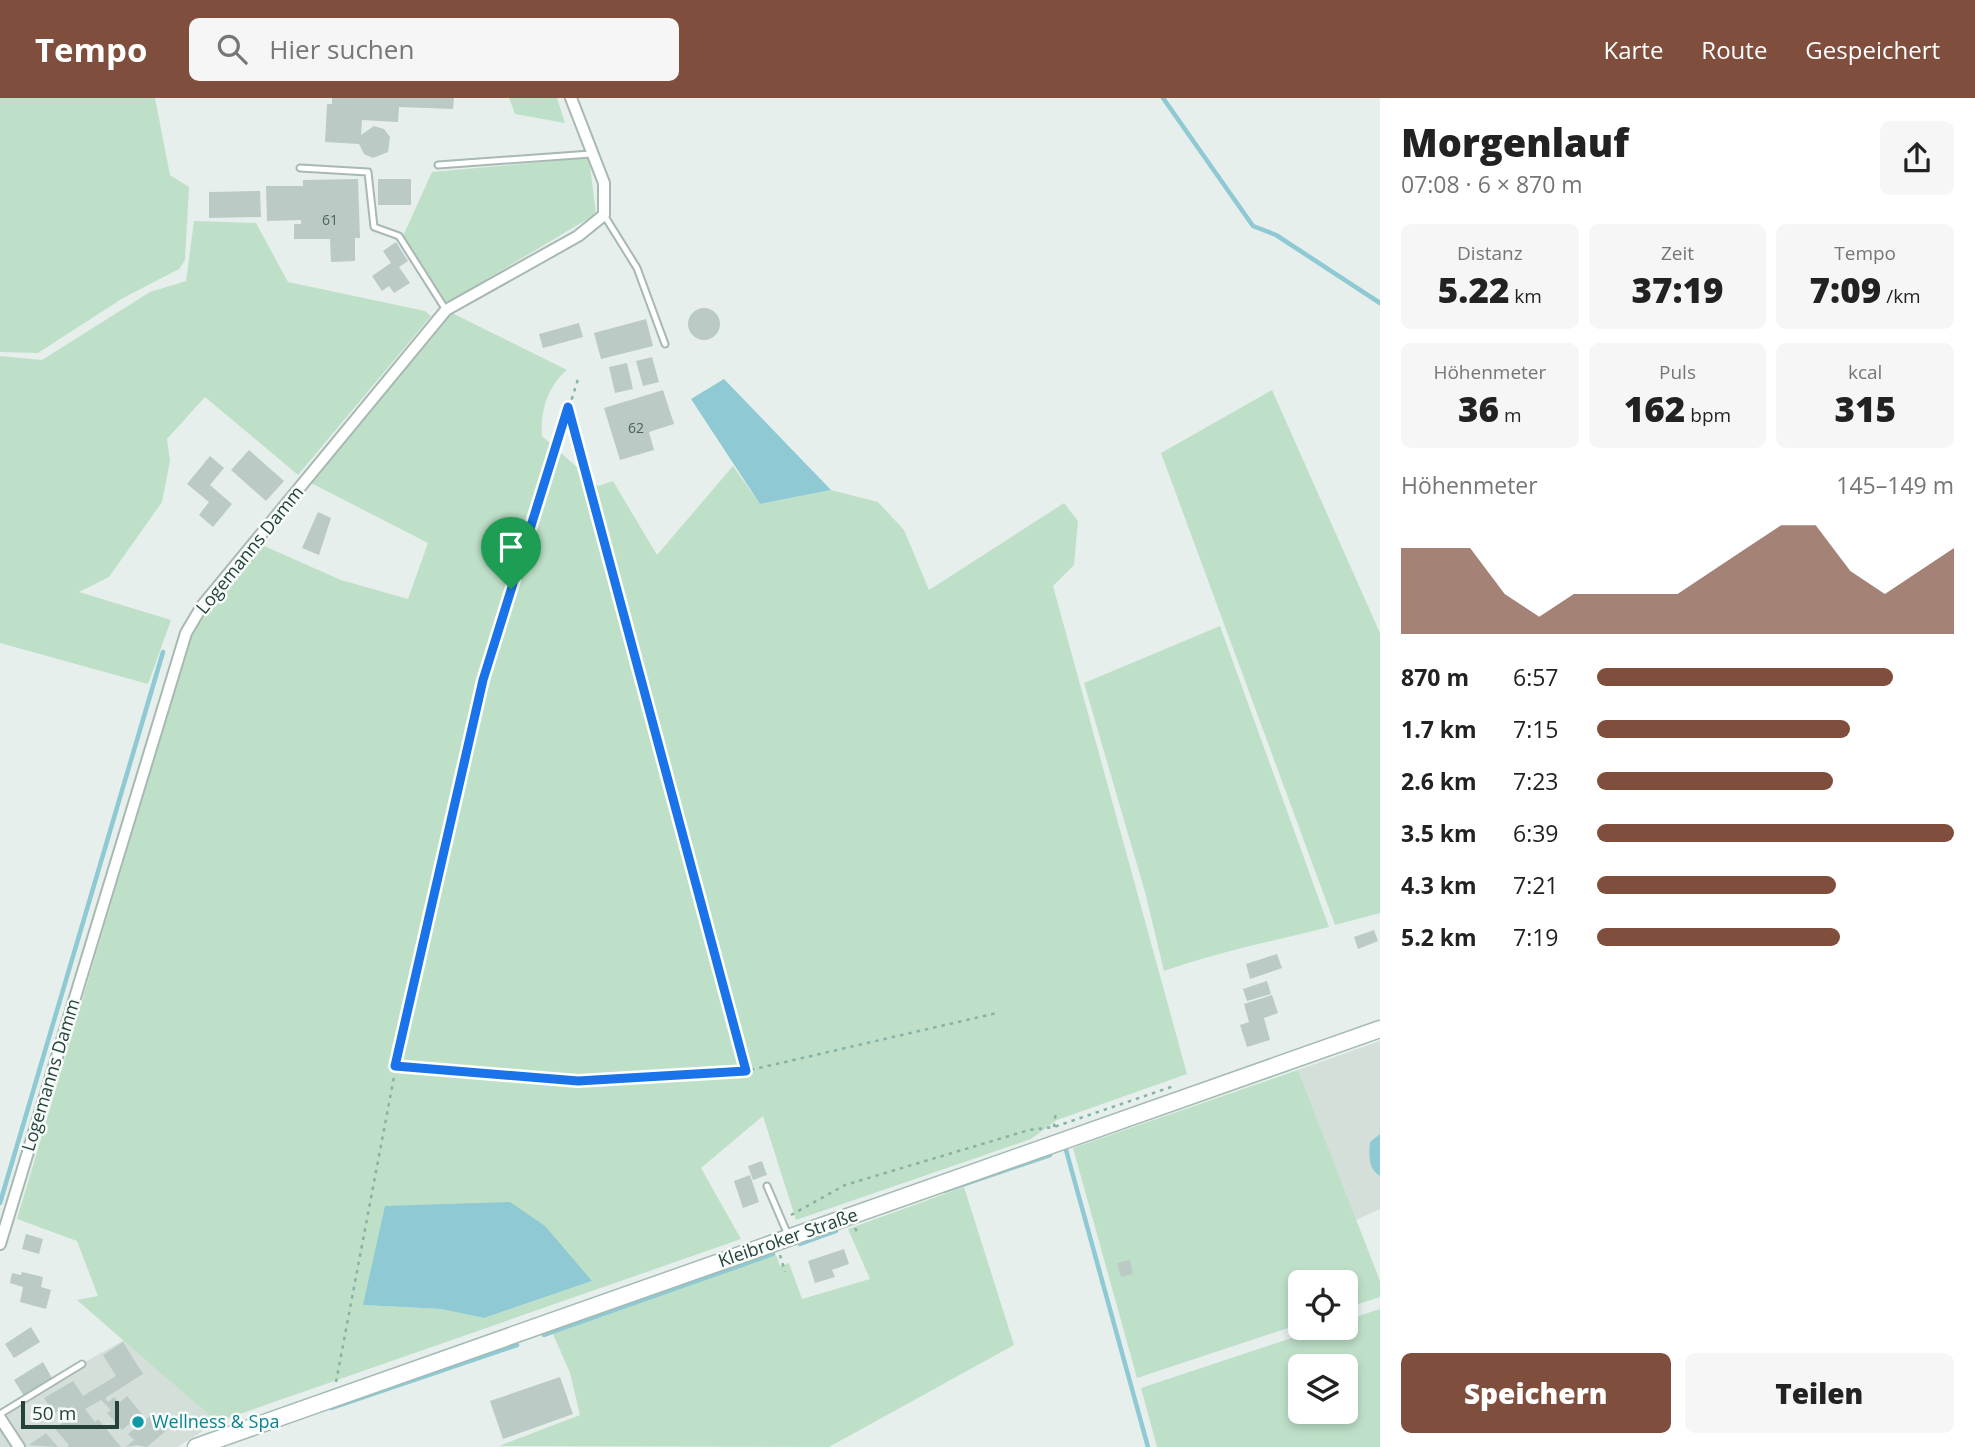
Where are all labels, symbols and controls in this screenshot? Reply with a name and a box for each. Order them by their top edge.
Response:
search box [189,18,679,81]
text: Tempo [35,27,147,72]
icon: search [213,30,251,68]
text: Hier suchen [269,31,414,67]
text: Karte [1603,33,1663,66]
text: Route [1701,33,1767,66]
text: Gespeichert [1805,33,1940,66]
text: Morgenlauf [1401,116,1629,168]
button: share [1880,121,1954,195]
text: 07:08 · 6 × 870 m [1401,168,1583,200]
house number: 61 [322,210,338,229]
text: Distanz [1457,240,1523,266]
text: Zeit [1661,240,1694,266]
text: Tempo [1834,240,1896,266]
text: 5.22 [1438,266,1509,313]
text: 37:19 [1631,266,1724,313]
text: 7:09 [1810,266,1881,313]
text: km [1509,283,1542,309]
text: /km [1881,283,1921,309]
text: Höhenmeter [1433,359,1546,385]
text: Puls [1659,359,1696,385]
text: kcal [1848,359,1882,385]
text: 36 [1458,385,1499,432]
text: 162 [1624,385,1685,432]
text: 315 [1834,385,1896,432]
text: m [1499,402,1522,428]
text: bpm [1685,402,1731,428]
house number: 62 [628,418,644,437]
text: Höhenmeter [1401,469,1538,501]
text: 145–149 m [1836,469,1954,501]
street label: Logemanns Damm [190,480,308,619]
pin [481,517,541,589]
icon: arrive [492,528,530,566]
text: 870 m [1401,661,1469,693]
text: 6:57 [1513,661,1559,693]
text: 1.7 km [1401,713,1477,745]
text: 7:15 [1513,713,1559,745]
text: 2.6 km [1401,765,1477,797]
text: 7:23 [1513,765,1559,797]
text: 3.5 km [1401,817,1477,849]
text: 6:39 [1513,817,1559,849]
text: 4.3 km [1401,869,1477,901]
text: 7:21 [1513,869,1559,901]
text: 5.2 km [1401,921,1477,953]
text: 7:19 [1513,921,1559,953]
street label: Logemanns Damm [15,995,85,1154]
street label: Kleibroker Straße [715,1202,861,1272]
map controls [1288,1270,1358,1424]
button: locate [1288,1270,1358,1340]
button: Speichern [1401,1353,1671,1433]
button: Teilen [1685,1353,1954,1433]
button: layers [1288,1354,1358,1424]
scale bar [21,1398,119,1430]
text: 50 m [32,1400,76,1426]
place label: Wellness & Spa [152,1409,279,1433]
marker: Wellness & Spa [130,1414,146,1430]

